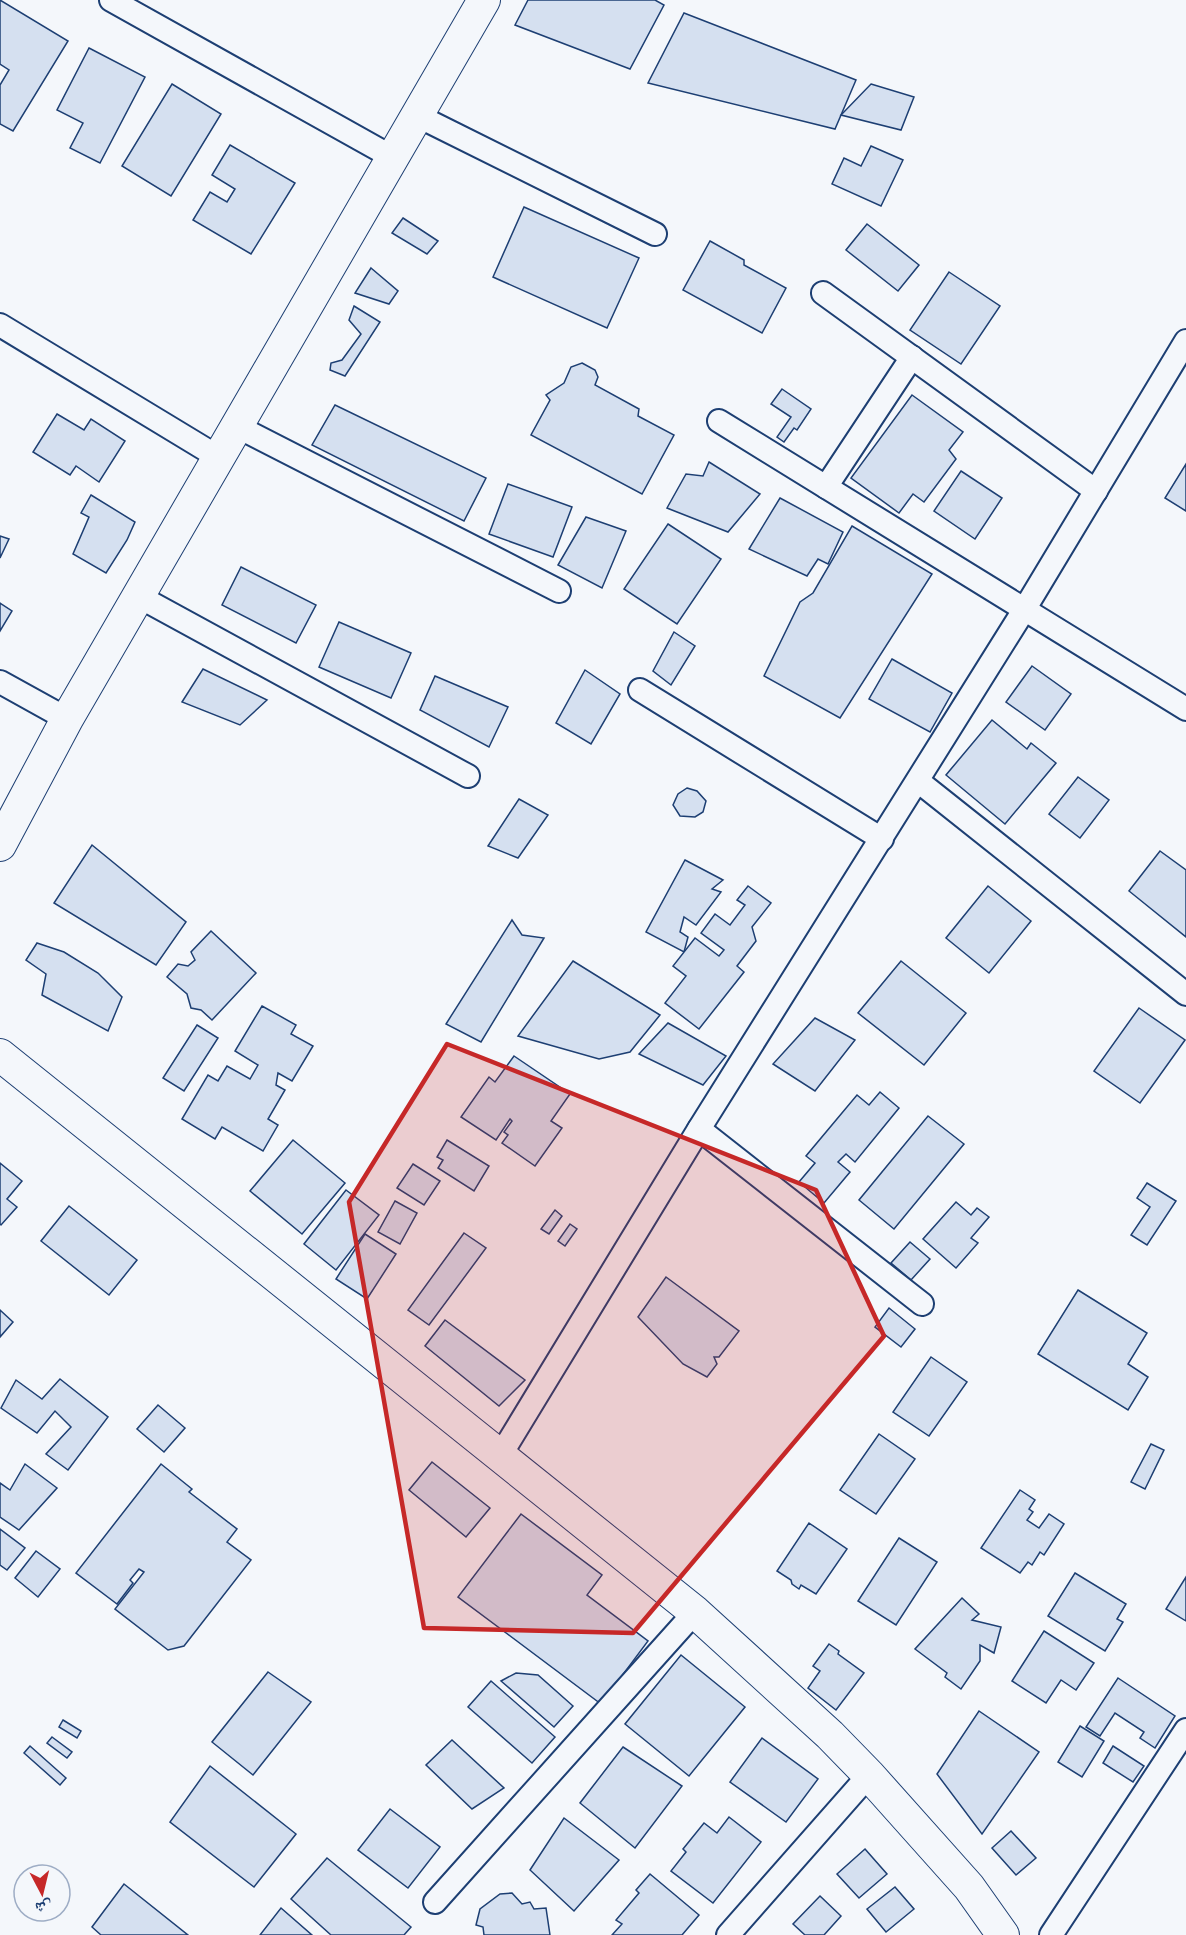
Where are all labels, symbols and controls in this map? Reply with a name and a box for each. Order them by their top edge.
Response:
north arrow [12,1863,72,1923]
text: ش [34,1897,53,1919]

